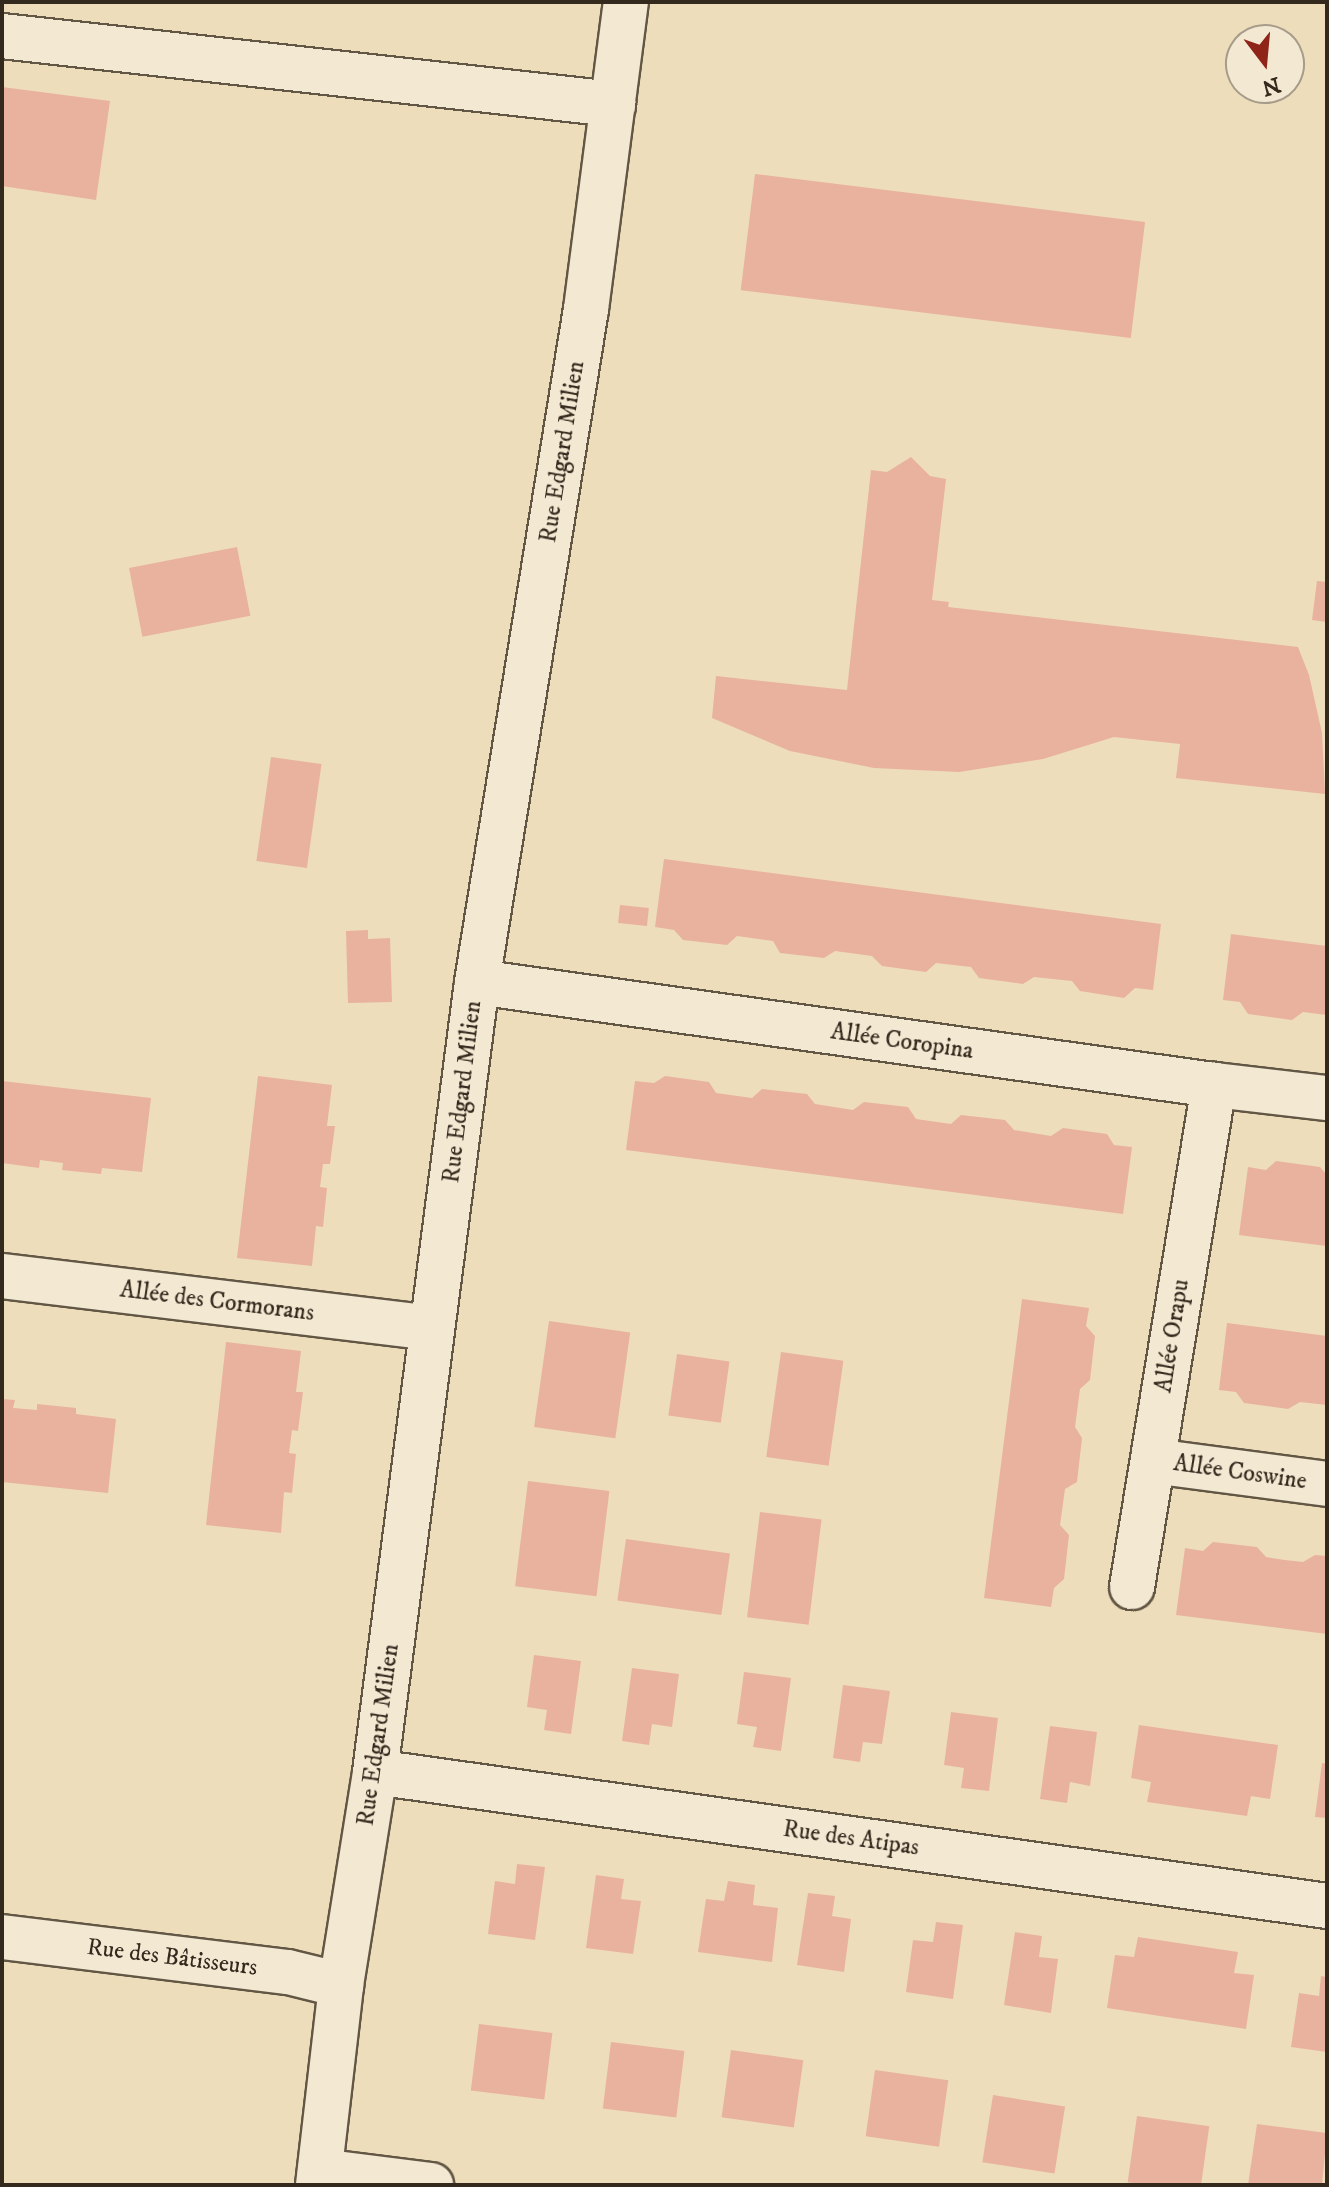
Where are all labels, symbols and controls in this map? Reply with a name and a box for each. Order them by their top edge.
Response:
north arrow [1225,24,1305,104]
text: N [1259,70,1284,101]
street label: Rue Edgard Milien [534,359,592,545]
street label: Rue Edgard Milien [438,999,488,1185]
street label: Allée Coropina [829,1018,975,1066]
street label: Allée des Cormorans [118,1276,316,1328]
street label: Allée Orapu [1150,1277,1196,1395]
street label: Allée Coswine [1172,1449,1308,1497]
street label: Rue Edgard Milien [352,1642,406,1828]
street label: Rue des Atipas [781,1815,921,1863]
street label: Rue des Bâtisseurs [85,1933,259,1983]

